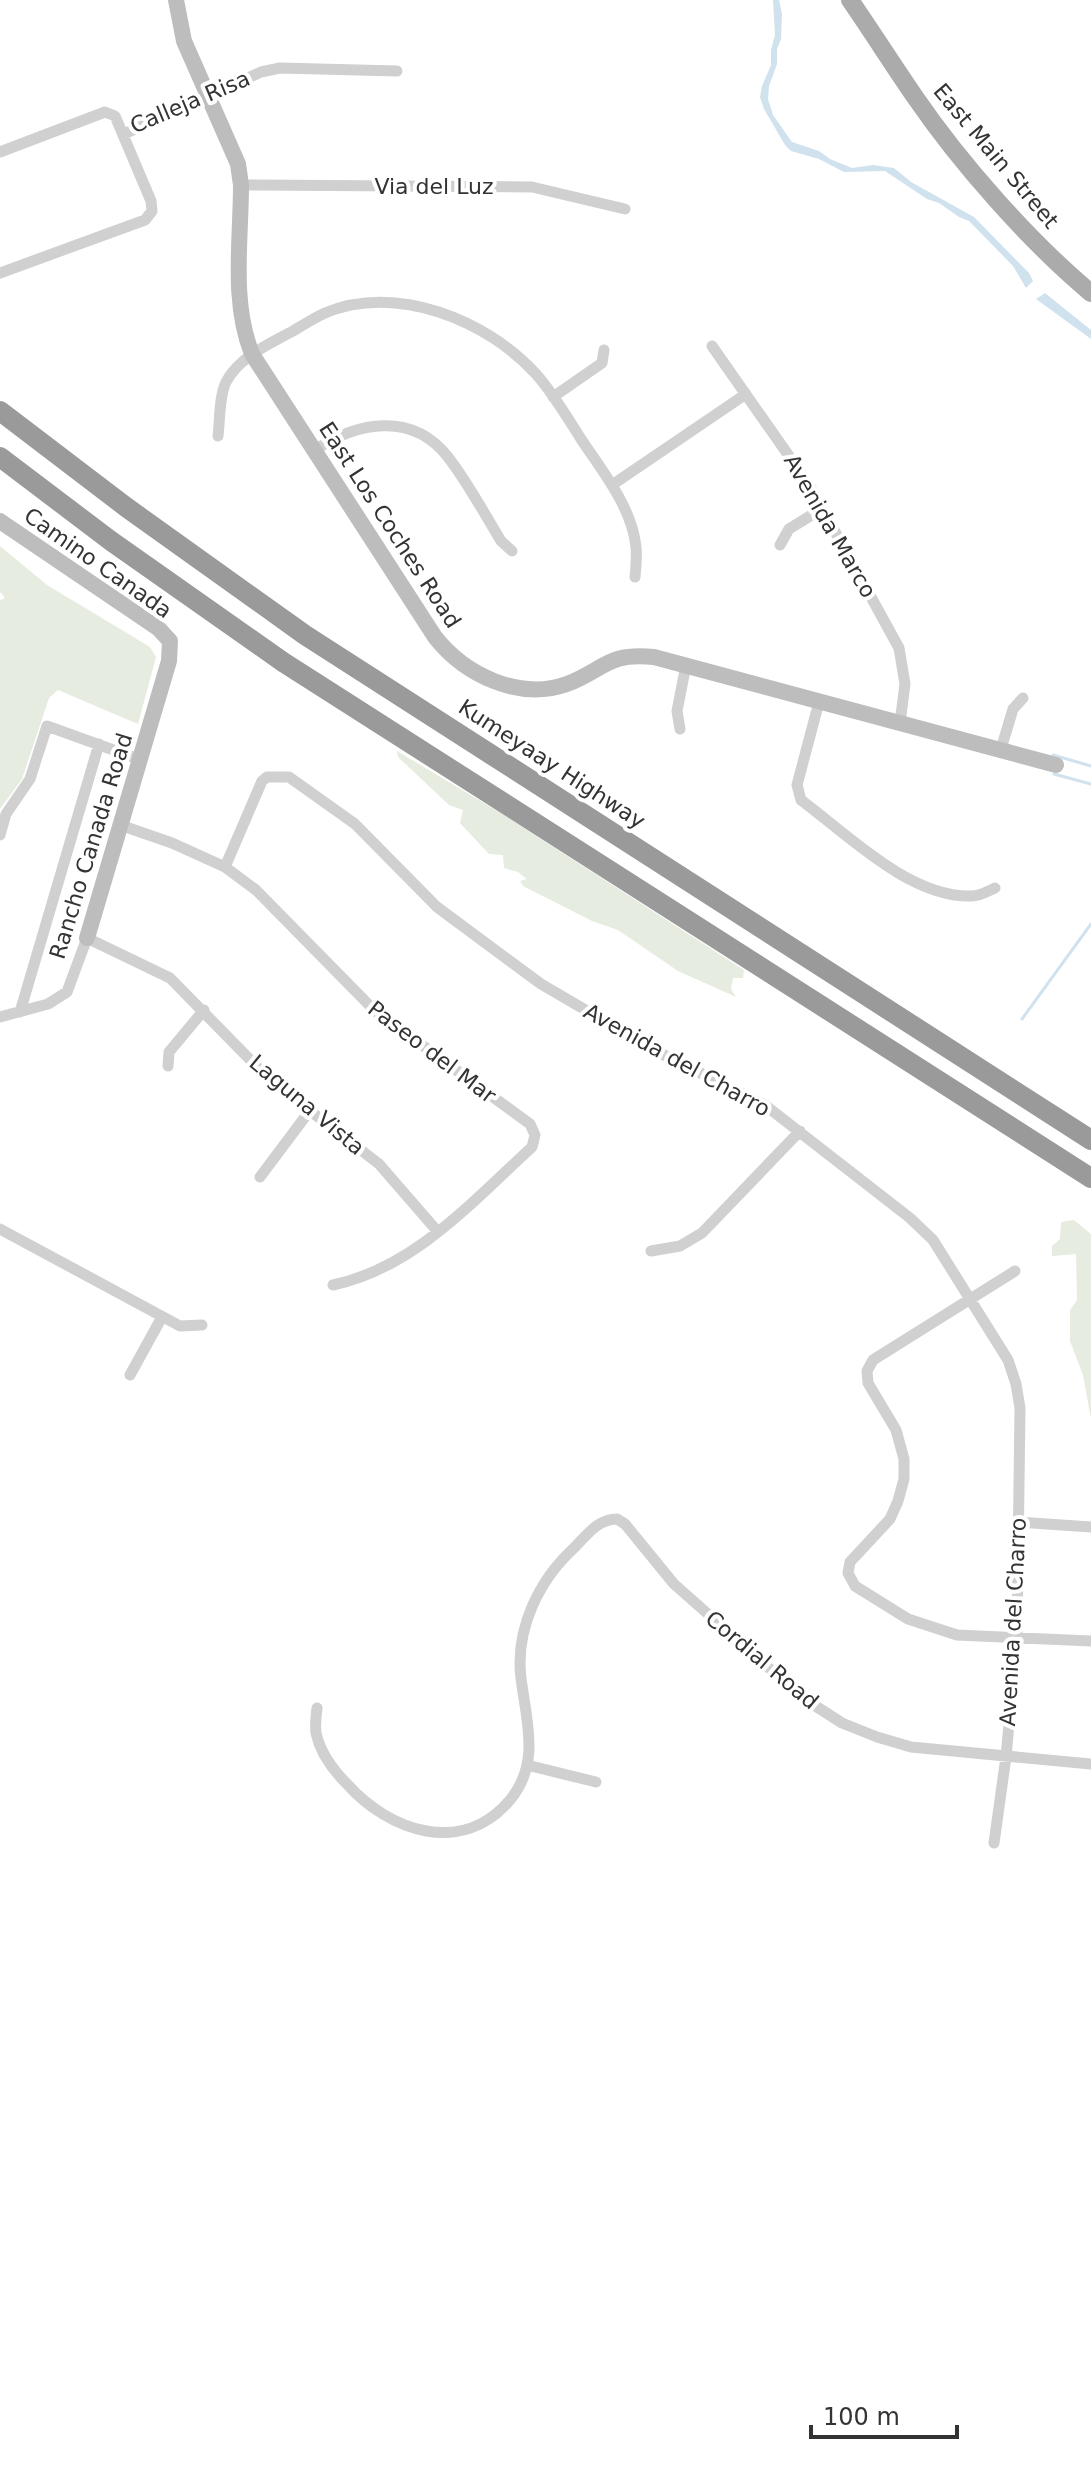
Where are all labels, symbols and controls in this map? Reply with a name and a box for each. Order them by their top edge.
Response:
street label: Calleja Risa [126,66,254,138]
street label: East Main Street [928,79,1064,234]
street label: Via del Luz [374,174,494,199]
street label: East Los Coches Road [314,417,466,633]
street label: Avenida Marco [779,450,881,602]
street label: Camino Canada [19,503,177,623]
street label: Kumeyaay Highway [454,694,650,834]
street label: Rancho Canada Road [45,730,137,962]
street label: Paseo del Mar [363,996,502,1109]
street label: Avenida del Charro [580,998,774,1122]
street label: Laguna Vista [244,1050,370,1160]
street label: Avenida del Charro [995,1517,1031,1727]
street label: Cordial Road [701,1606,823,1714]
scale bar [811,2389,957,2439]
text: 100 m [823,2403,900,2431]

